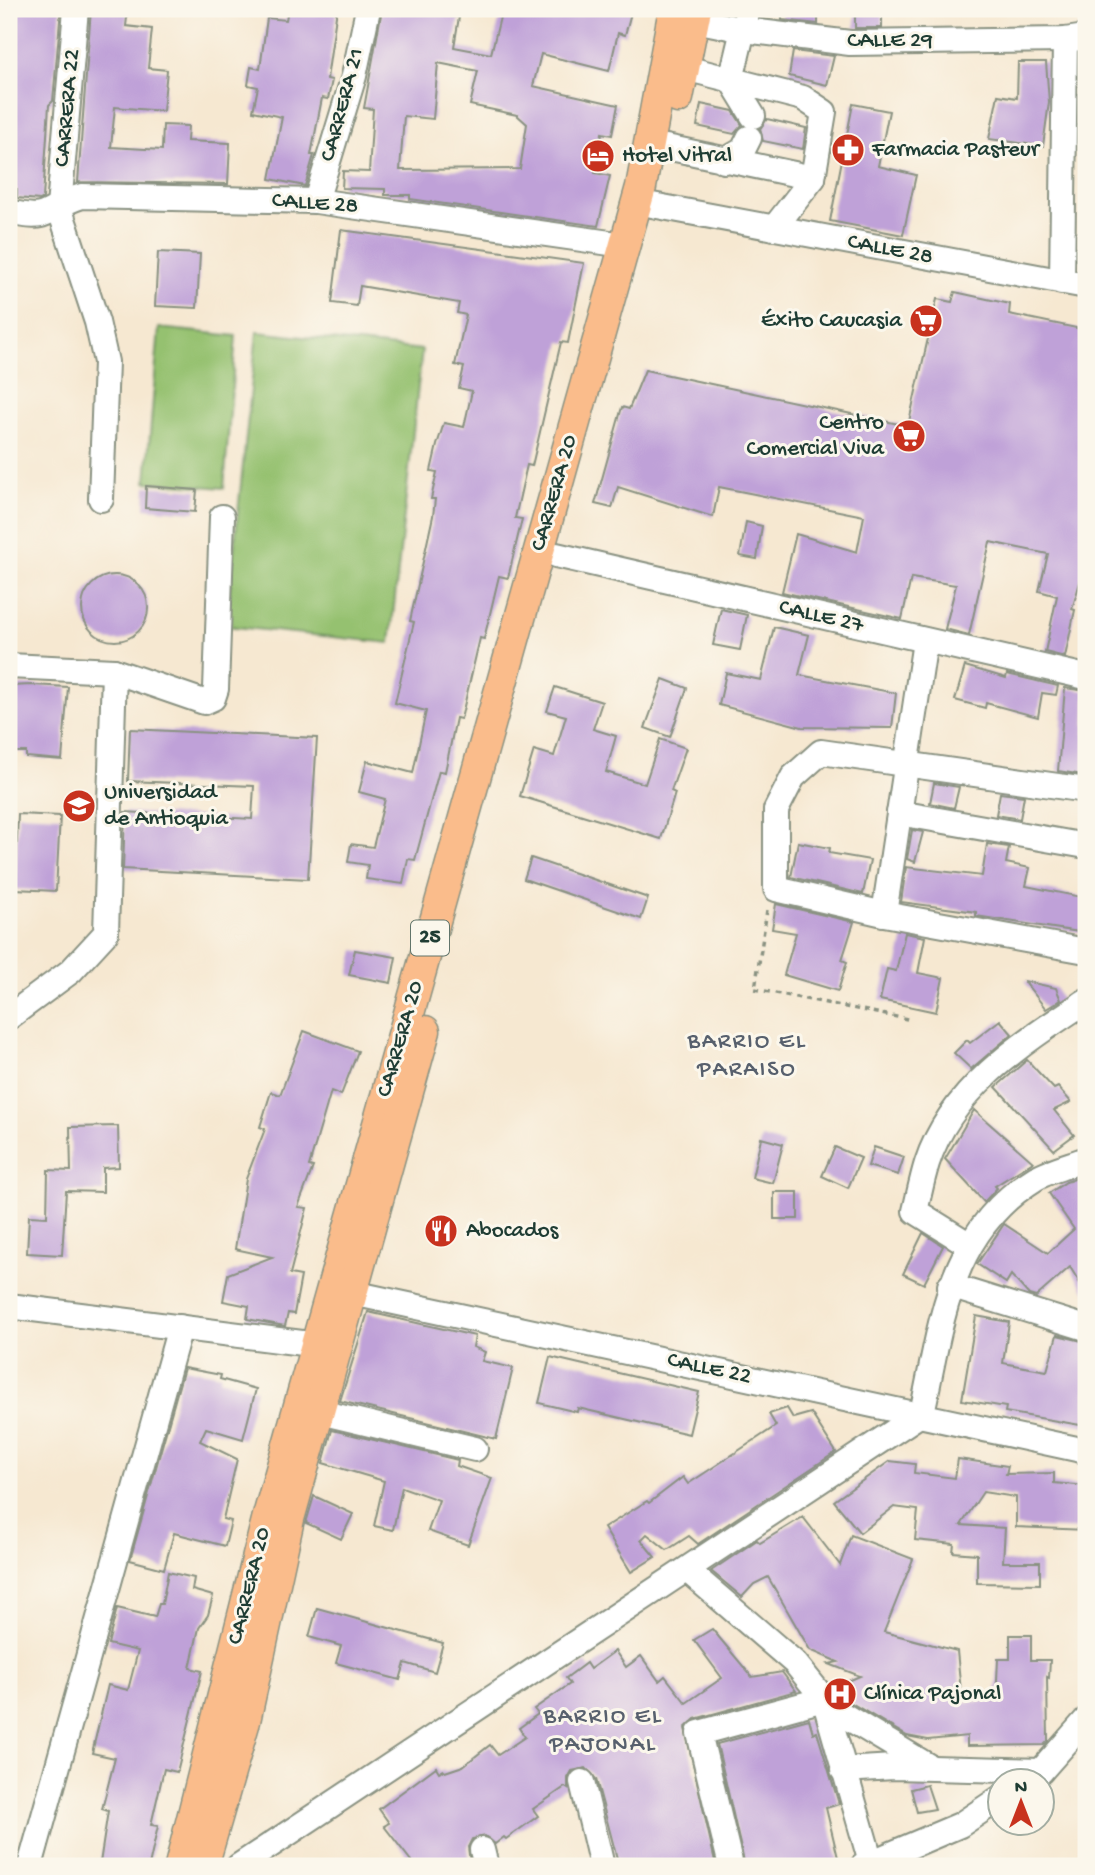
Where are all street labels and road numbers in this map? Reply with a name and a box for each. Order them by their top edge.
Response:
street label: CALLE 29 [847,28,933,55]
street label: CARRERA 21 [315,45,371,165]
street label: CARRERA 22 [49,48,87,168]
street label: CALLE 28 [271,188,359,220]
street label: CALLE 28 [845,228,935,272]
street label: CARRERA 20 [526,432,584,554]
street label: CALLE 27 [776,594,867,640]
road number: 25 [411,920,449,956]
street label: CARRERA 20 [372,978,430,1100]
street label: CALLE 22 [665,1347,753,1391]
street label: CARRERA 20 [222,1525,278,1647]

